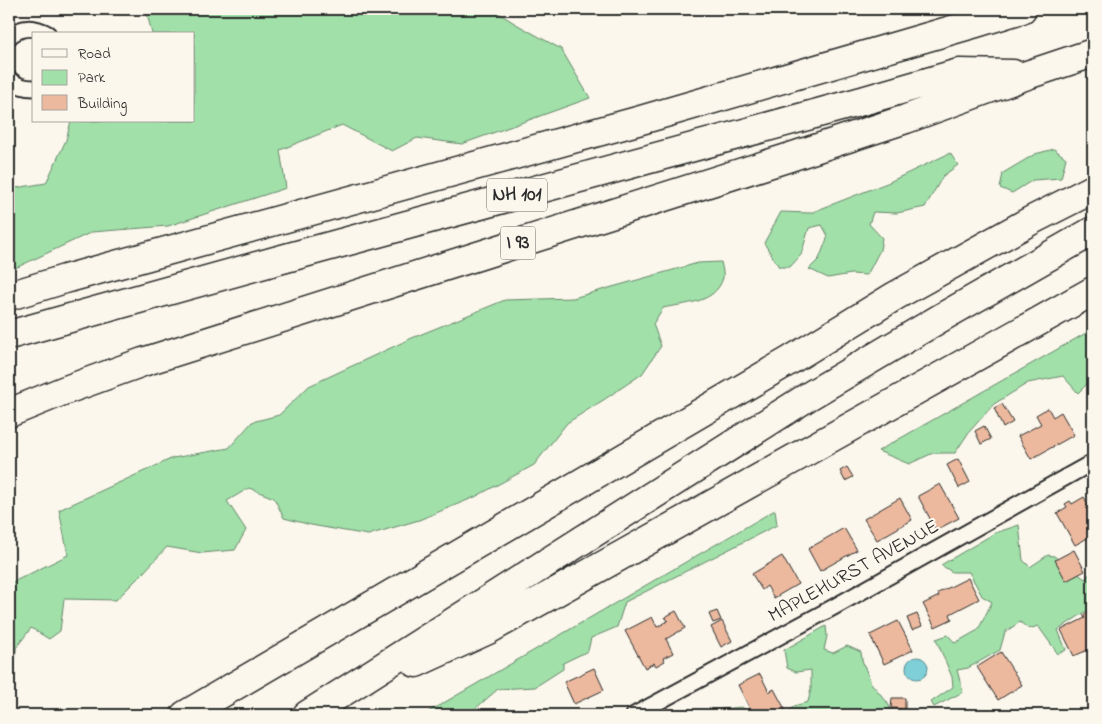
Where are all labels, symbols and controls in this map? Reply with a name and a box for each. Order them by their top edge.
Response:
legend [32,32,195,122]
text: Road [78,43,111,65]
text: Park [78,67,106,89]
text: Building [77,93,127,116]
road number: NH 101 [487,178,547,212]
road number: I 93 [500,227,536,260]
street label: MAPLEHURST AVENUE [763,513,945,631]

